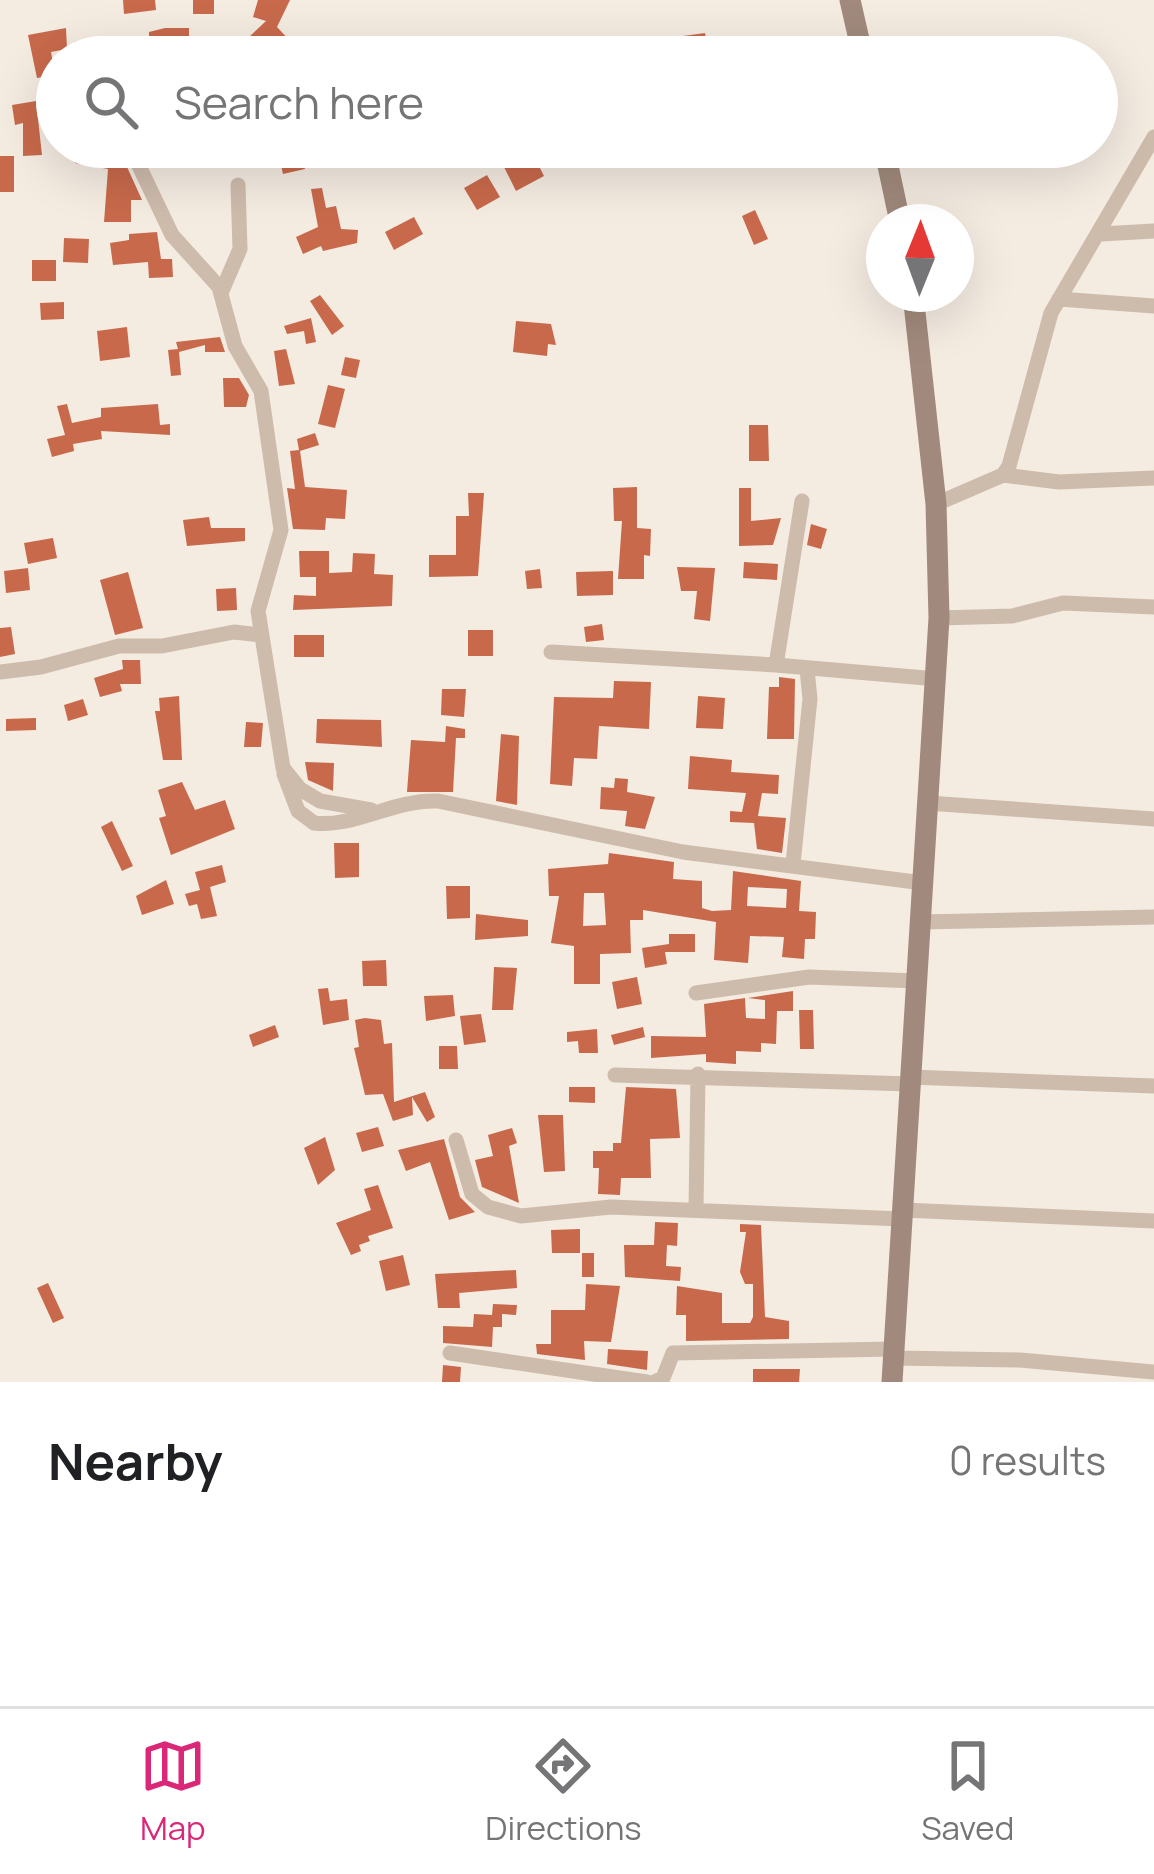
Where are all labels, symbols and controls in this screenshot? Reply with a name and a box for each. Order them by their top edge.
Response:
search box [36,36,1118,168]
icon: search [78,69,144,135]
text: Search here [174,71,424,133]
north arrow [866,204,974,312]
text: Nearby [48,1426,223,1495]
text: 0 results [949,1433,1106,1487]
tab: Map [140,1733,206,1850]
tab: Directions [485,1733,642,1850]
tab: Saved [921,1733,1014,1850]

